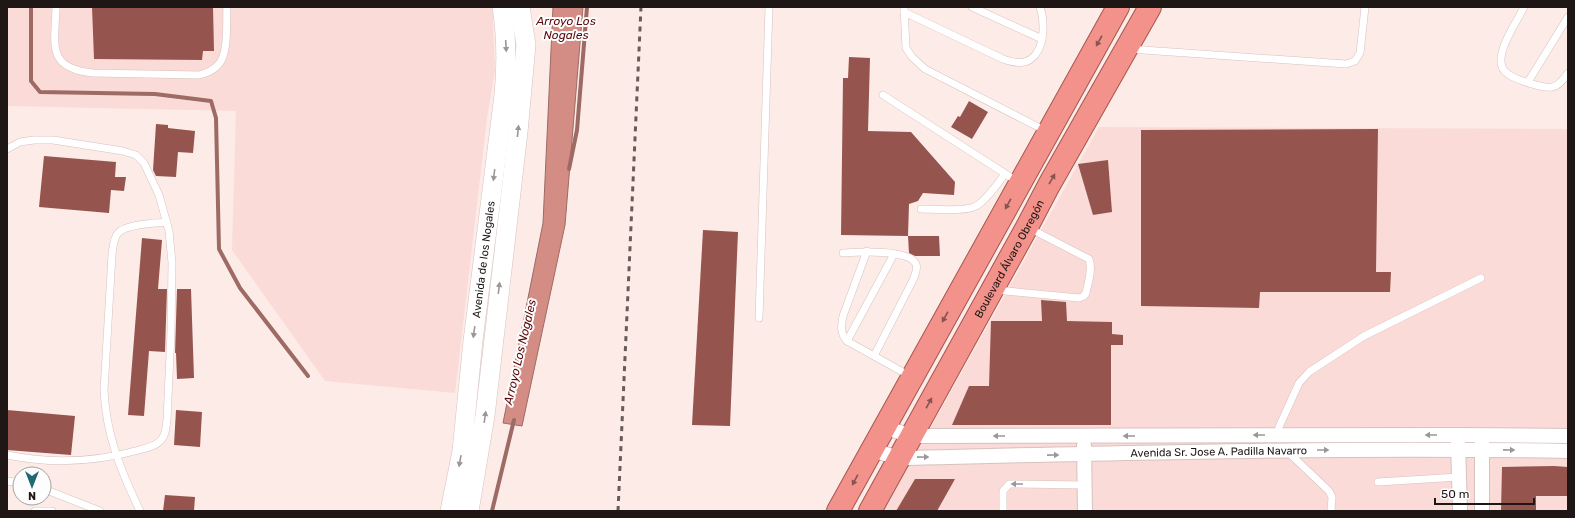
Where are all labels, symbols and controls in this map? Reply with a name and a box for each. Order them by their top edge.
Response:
water label: Arroyo Los Nogales [535,14,596,42]
one-way arrow [1095,35,1102,47]
one-way arrow [503,40,510,52]
one-way arrow [515,125,521,137]
one-way arrow [491,169,497,181]
one-way arrow [1049,173,1056,185]
street label: Boulevard Álvaro Obregón [972,198,1047,320]
one-way arrow [1005,198,1012,210]
street label: Avenida de los Nogales [470,200,498,319]
one-way arrow [496,282,503,294]
water label: Arroyo Los Nogales [501,298,539,407]
one-way arrow [942,311,949,323]
one-way arrow [471,326,477,338]
one-way arrow [926,398,933,409]
one-way arrow [482,411,488,423]
one-way arrow [1252,432,1265,438]
one-way arrow [1424,432,1437,438]
one-way arrow [992,433,1005,439]
one-way arrow [1122,433,1135,439]
street label: Avenida Sr. Jose A. Padilla Navarro [1130,444,1307,460]
one-way arrow [1317,447,1330,453]
one-way arrow [1503,447,1516,453]
one-way arrow [1047,452,1060,458]
one-way arrow [917,454,930,460]
one-way arrow [457,455,463,467]
north arrow [12,466,52,506]
one-way arrow [851,474,858,486]
scale bar [1435,480,1534,506]
one-way arrow [1010,481,1023,487]
text: 50 m [1441,487,1469,501]
text: N [28,489,36,502]

